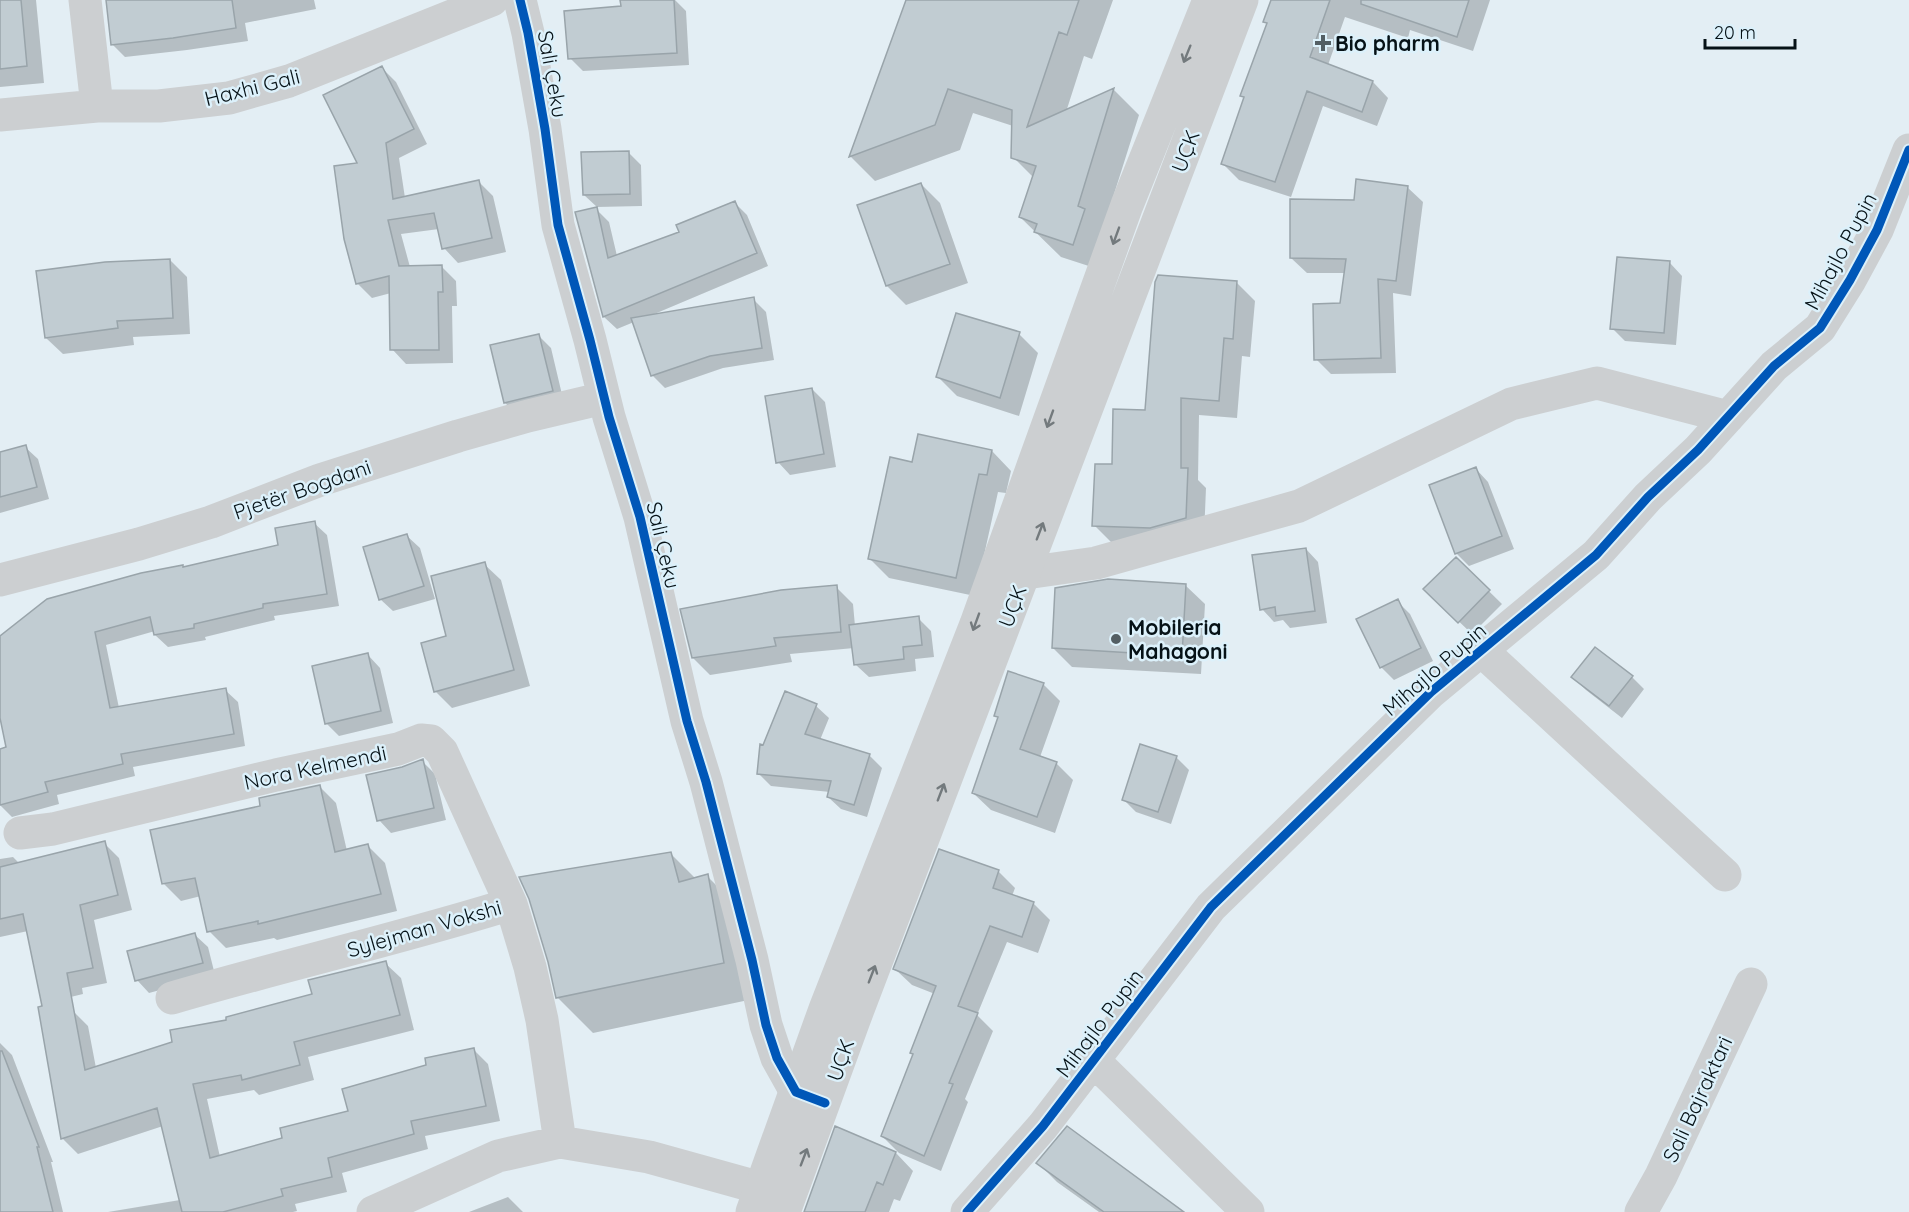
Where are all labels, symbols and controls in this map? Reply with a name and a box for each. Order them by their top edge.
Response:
scale bar [1705,12,1795,50]
text: 20 m [1714,21,1756,44]
street label: Sali Çeku [533,28,573,120]
place label: Bio pharm [1335,30,1440,56]
marker: Bio pharm [1316,36,1330,50]
one-way arrow [1181,45,1192,63]
street label: Haxhi Gali [202,63,302,111]
street label: UÇK [1165,126,1205,176]
street label: Mihajlo Pupin [1798,188,1882,314]
one-way arrow [1110,226,1121,245]
one-way arrow [1043,409,1054,428]
street label: Pjetër Bogdani [230,453,374,525]
street label: Sali Çeku [641,499,687,591]
one-way arrow [1036,522,1047,541]
street label: UÇK [992,581,1032,631]
one-way arrow [970,612,981,631]
place label: Mobileria Mahagoni [1128,614,1227,664]
street label: Mihajlo Pupin [1377,617,1491,721]
marker: Mobileria Mahagoni [1109,632,1123,646]
street label: Nora Kelmendi [241,739,389,795]
one-way arrow [936,783,947,802]
street label: Sylejman Vokshi [344,894,504,962]
street label: Mihajlo Pupin [1050,964,1148,1082]
one-way arrow [867,965,878,984]
street label: Sali Bajraktari [1657,1032,1737,1166]
street label: UÇK [821,1035,859,1085]
one-way arrow [800,1148,811,1167]

